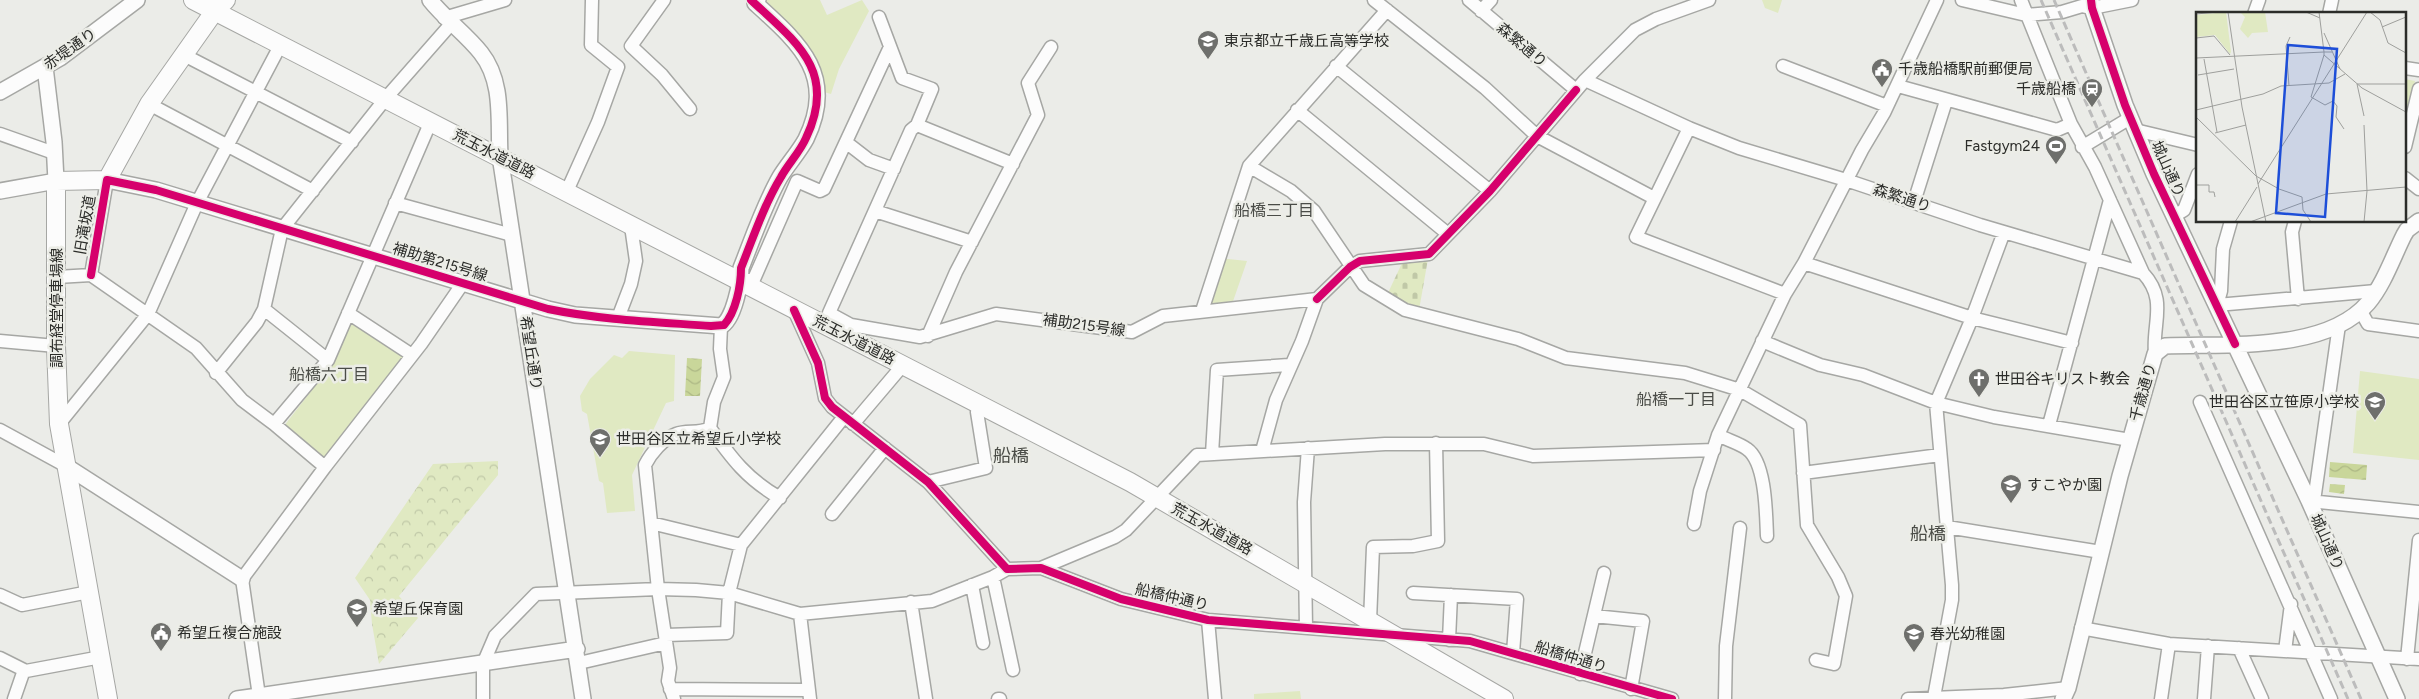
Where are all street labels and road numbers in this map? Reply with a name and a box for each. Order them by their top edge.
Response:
street label: 森繁通り [1493,19,1551,71]
street label: 赤堤通り [40,24,100,74]
street label: 荒玉水道道路 [450,126,538,182]
street label: 城山通り [2148,138,2188,200]
street label: 森繁通り [1871,180,1933,216]
street label: 旧滝坂道 [71,194,99,256]
street label: 補助第215号線 [390,239,490,285]
street label: 調布経堂停車場線 [48,248,66,368]
street label: 補助215号線 [1042,310,1126,340]
street label: 荒玉水道道路 [810,312,898,368]
street label: 希望丘通り [516,315,546,391]
street label: 千歳通り [2126,361,2160,423]
street label: 荒玉水道道路 [1168,499,1256,559]
street label: 城山通り [2307,511,2347,573]
street label: 船橋仲通り [1133,580,1211,614]
street label: 船橋仲通り [1532,637,1610,677]

